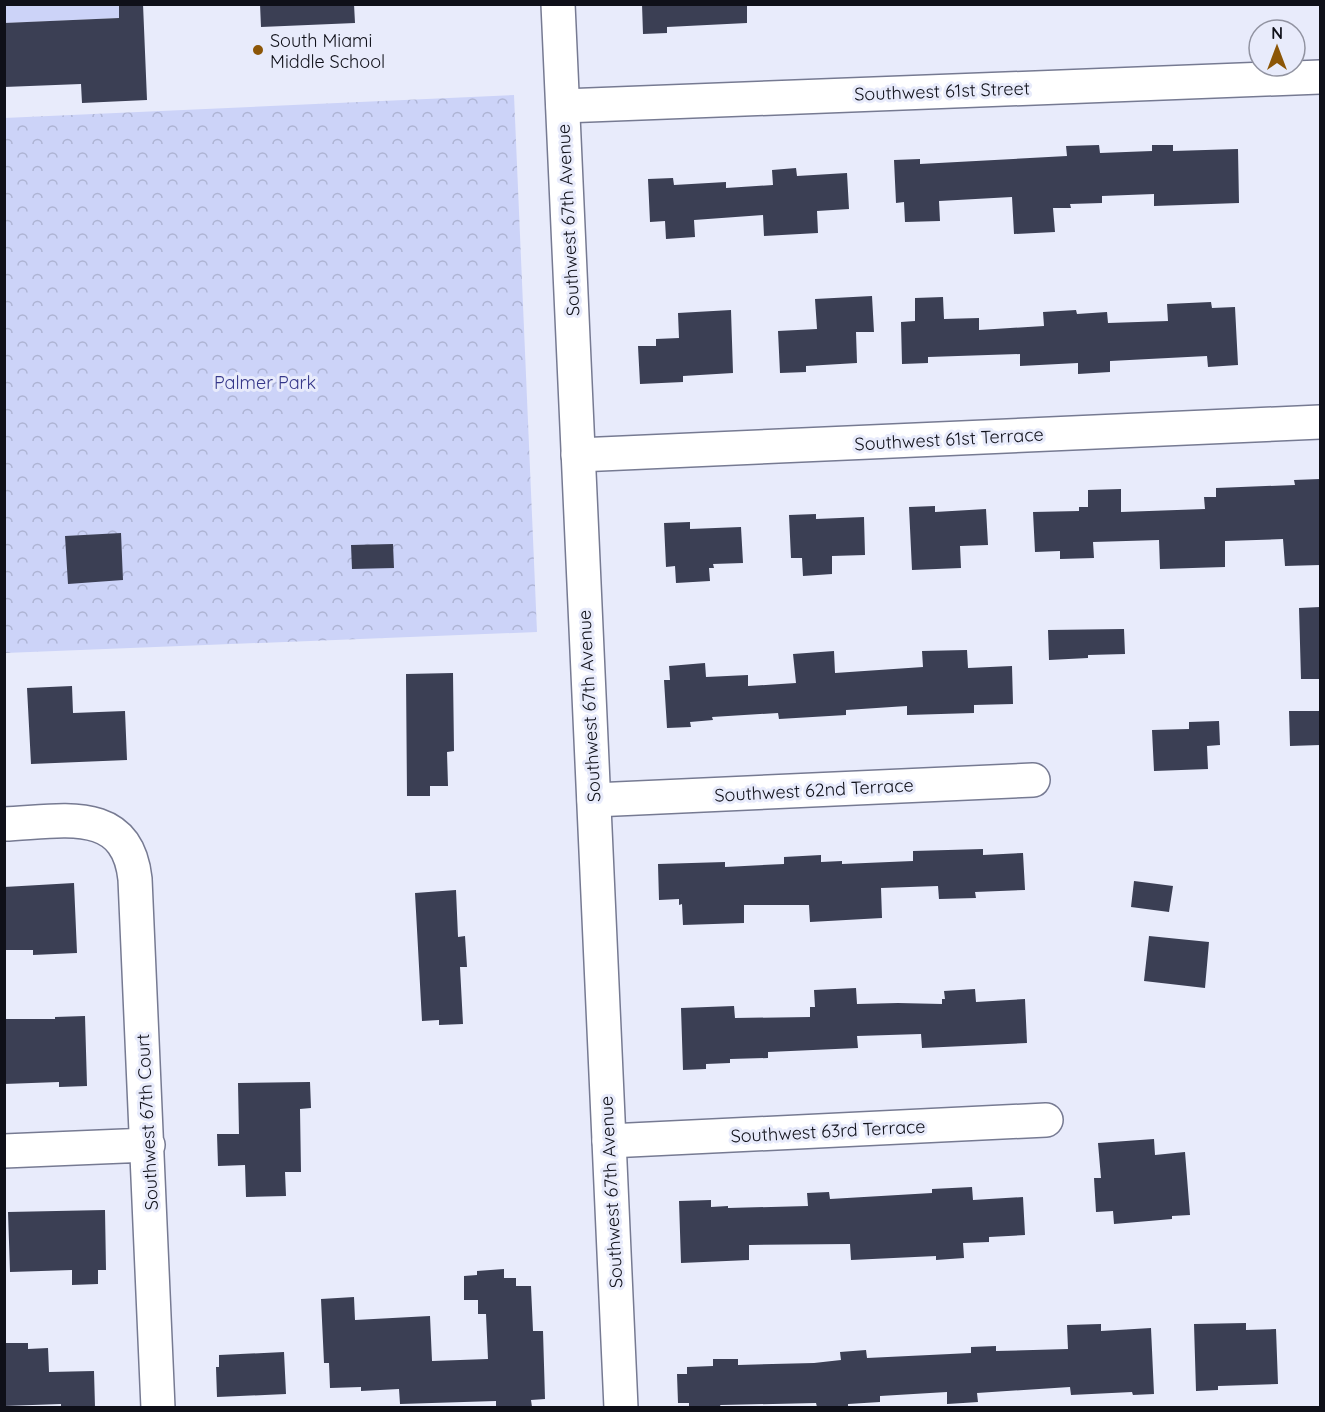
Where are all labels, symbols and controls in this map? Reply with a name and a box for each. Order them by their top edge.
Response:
north arrow [1247,18,1307,78]
text: N [1271,23,1283,43]
place label: South Miami Middle School [270,29,385,73]
marker: South Miami Middle School [251,43,265,57]
street label: Southwest 61st Street [854,76,1030,106]
street label: Southwest 67th Avenue [551,123,585,317]
park label: Palmer Park [214,371,316,394]
street label: Southwest 61st Terrace [854,423,1044,455]
street label: Southwest 67th Avenue [572,609,606,803]
street label: Southwest 62nd Terrace [714,773,914,807]
street label: Southwest 67th Court [131,1033,163,1211]
street label: Southwest 67th Avenue [594,1095,628,1289]
street label: Southwest 63rd Terrace [730,1114,926,1148]

